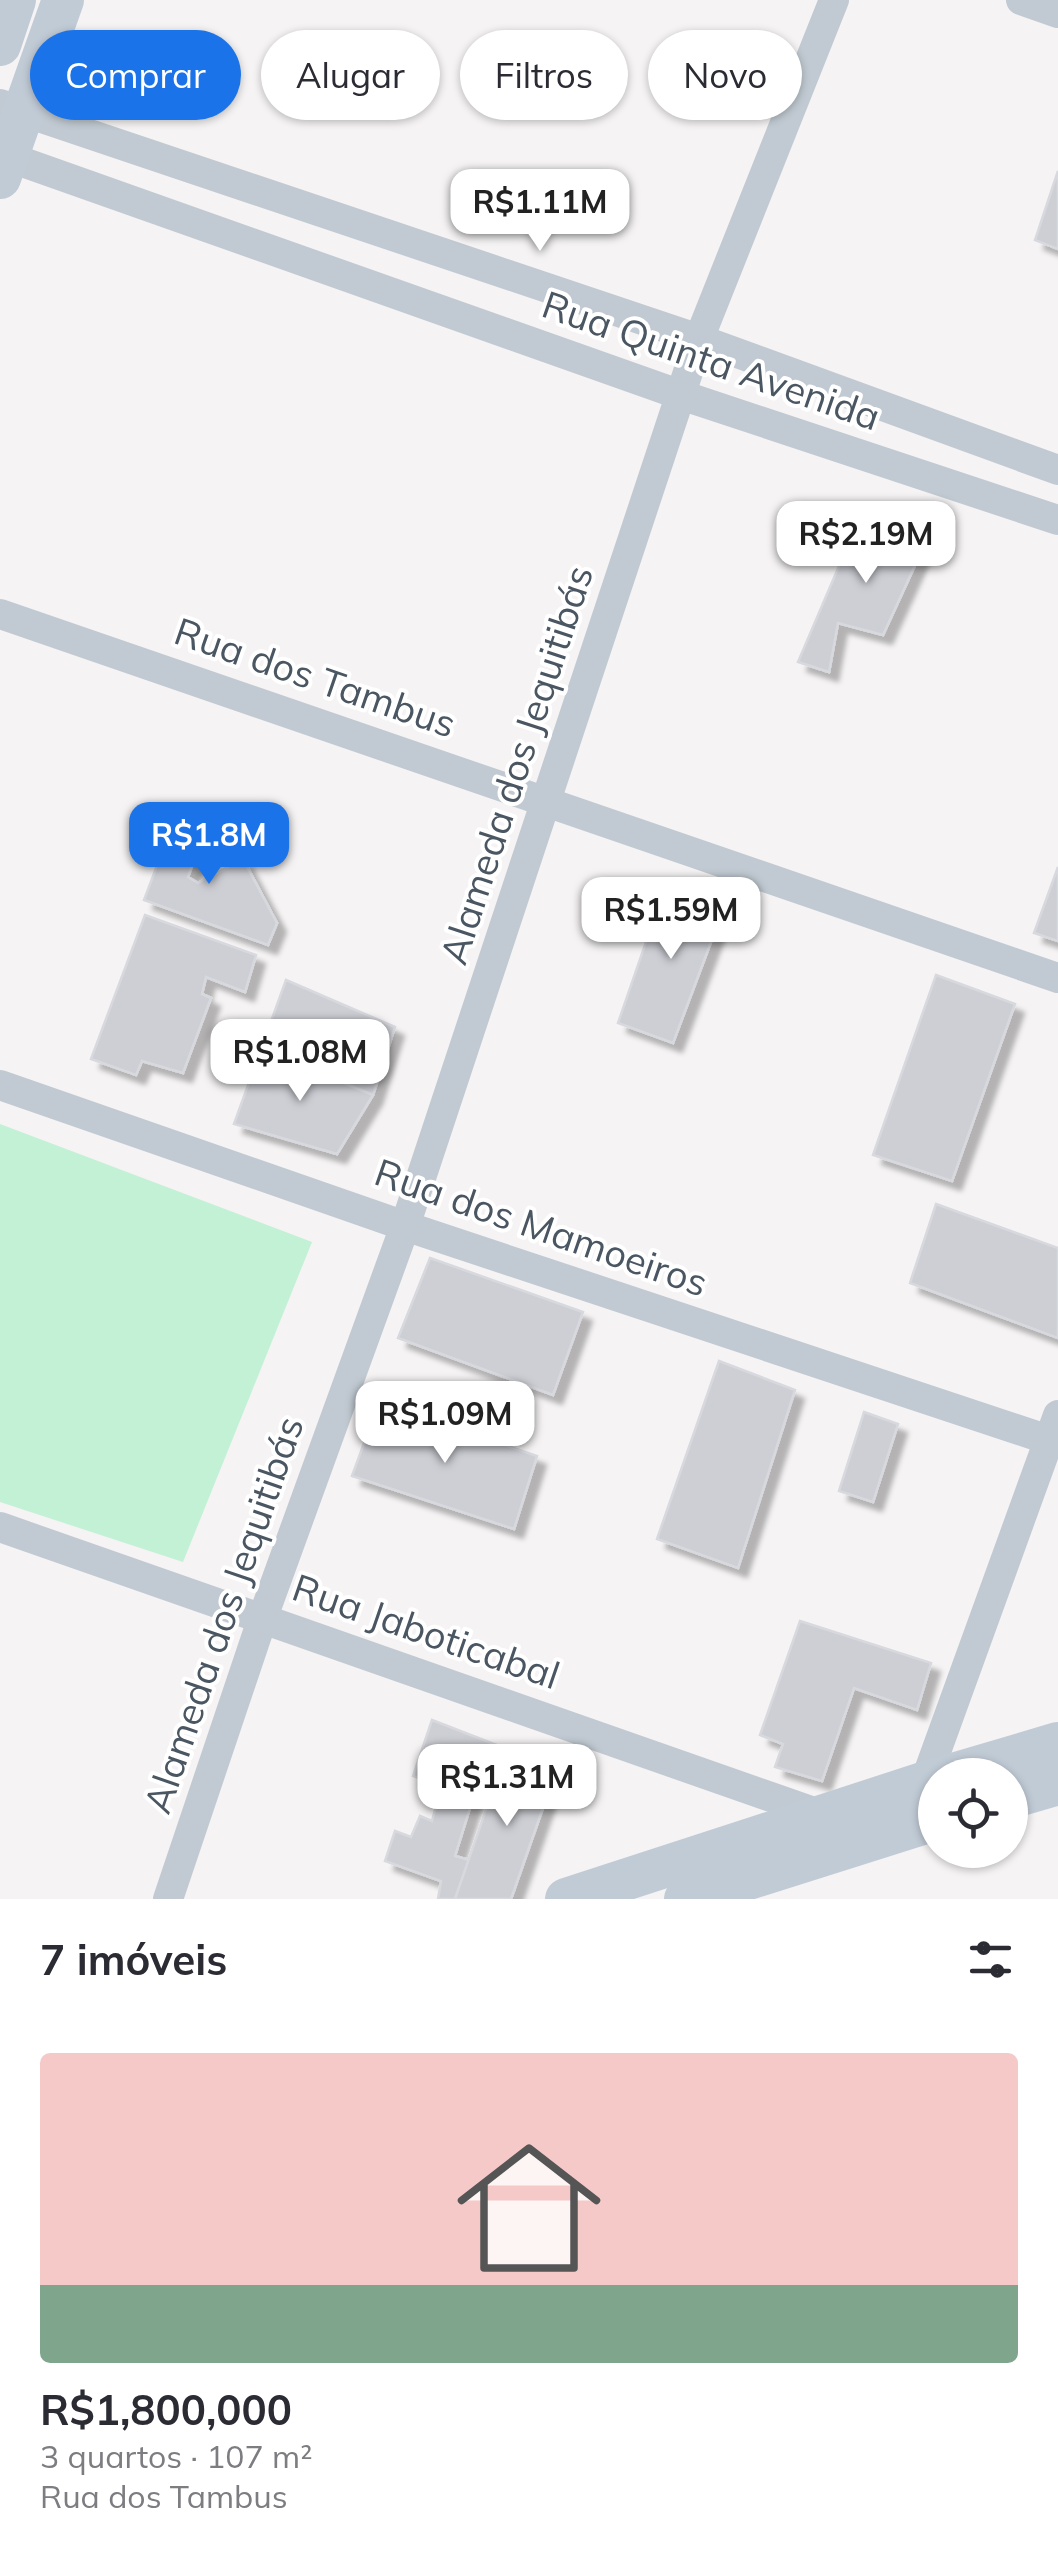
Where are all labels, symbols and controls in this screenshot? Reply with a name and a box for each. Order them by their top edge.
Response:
chip: Comprar [30,30,241,120]
chip: Alugar [261,30,440,120]
chip: Filtros [460,30,628,120]
chip: Novo [648,30,802,120]
pin: R$1.11M [448,169,632,254]
text: R$1.11M [472,181,608,221]
street label: Rua Quinta Avenida [536,280,886,440]
pin: R$2.19M [774,501,958,586]
text: R$2.19M [798,513,934,553]
street label: Alameda dos Jequitibás [429,559,603,970]
street label: Rua dos Tambus [169,607,462,748]
pin: R$1.8M [128,802,290,887]
text: R$1.8M [151,814,267,854]
pin: R$1.59M [579,877,763,962]
text: R$1.59M [603,889,739,929]
pin: R$1.08M [208,1019,392,1104]
text: R$1.08M [232,1031,368,1071]
street label: Rua dos Mamoeiros [369,1148,714,1306]
pin: R$1.09M [353,1381,537,1466]
text: R$1.09M [377,1393,513,1433]
street label: Alameda dos Jequitibás [133,1410,314,1819]
street label: Rua Jaboticabal [287,1563,566,1699]
pin: R$1.31M [415,1744,599,1829]
text: R$1.31M [439,1756,575,1796]
map controls [918,1758,1028,1868]
button: locate [918,1758,1028,1868]
icon: filters [963,1932,1018,1987]
text: 7 imóveis [40,1933,227,1986]
icon: home [439,2118,619,2298]
text: R$1,800,000 [40,2383,292,2436]
text: 3 quartos · 107 m² [40,2436,312,2476]
text: Rua dos Tambus [40,2476,288,2516]

